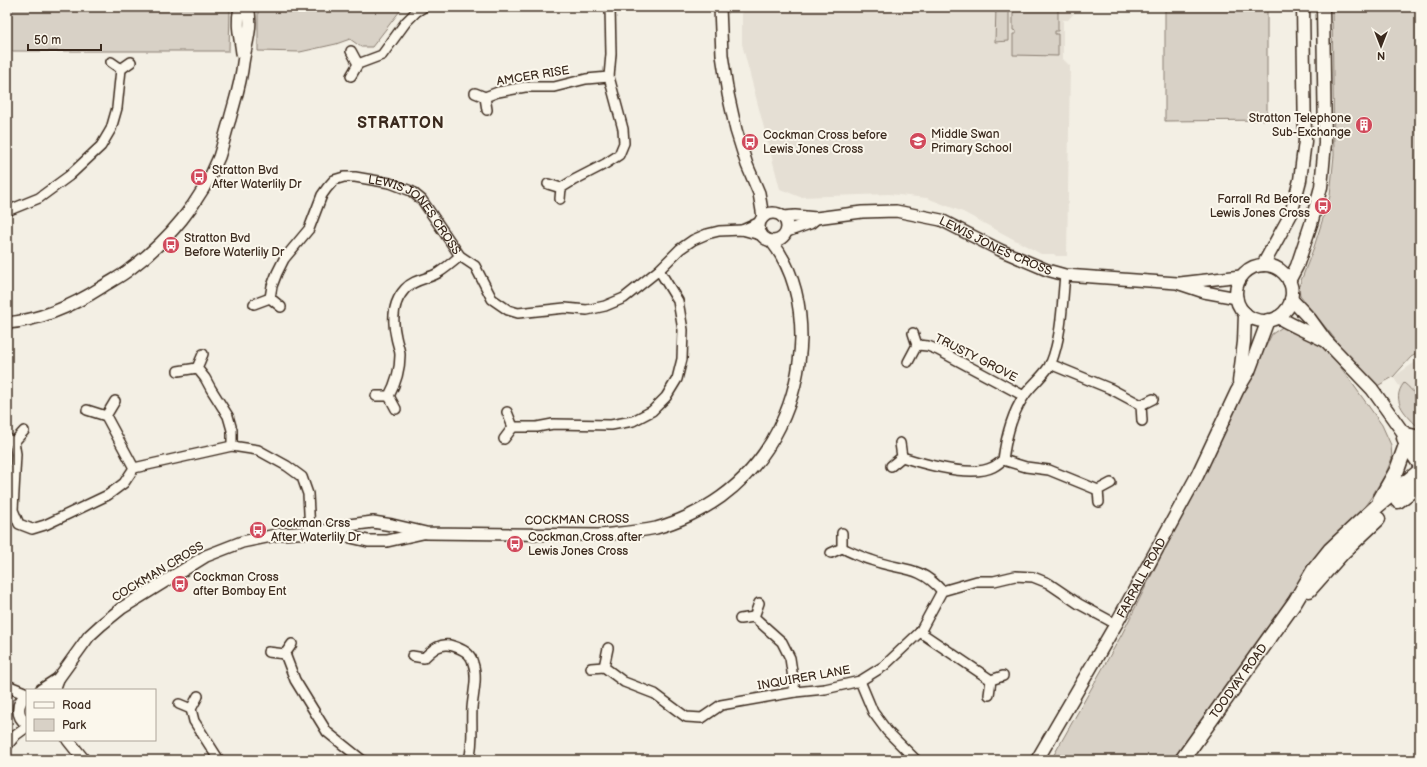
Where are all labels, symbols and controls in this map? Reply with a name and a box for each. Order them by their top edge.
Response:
scale bar [28,26,101,52]
north arrow [1361,26,1401,66]
text: 50 m [34,33,61,48]
text: N [1377,49,1385,62]
street label: AMCER RISE [496,63,570,89]
place label: Stratton Telephone Sub-Exchange [1249,111,1351,140]
district label: STRATTON [357,114,445,133]
building icon: Stratton Telephone Sub-Exchange [1354,115,1374,135]
place label: Middle Swan Primary School [931,127,1012,156]
place label: Cockman Cross before Lewis Jones Cross [763,128,887,157]
school or university icon: Middle Swan Primary School [908,131,928,151]
bus stop icon: Cockman Cross before Lewis Jones Cross [740,132,760,152]
place label: Stratton Bvd After Waterlily Dr [212,163,302,192]
bus stop icon: Stratton Bvd After Waterlily Dr [189,167,209,187]
street label: LEWIS JONES CROSS [367,172,464,257]
place label: Farrall Rd Before Lewis Jones Cross [1210,192,1310,221]
bus stop icon: Farrall Rd Before Lewis Jones Cross [1313,196,1333,216]
street label: LEWIS JONES CROSS [937,213,1054,279]
place label: Stratton Bvd Before Waterlily Dr [184,231,285,260]
bus stop icon: Stratton Bvd Before Waterlily Dr [161,235,181,255]
street label: TRUSTY GROVE [932,331,1020,385]
street label: COCKMAN CROSS [525,512,629,528]
place label: Cockman Crss After Waterlily Dr [271,516,361,545]
bus stop icon: Cockman Crss After Waterlily Dr [248,520,268,540]
place label: Cockman Cross after Lewis Jones Cross [528,530,643,559]
bus stop icon: Cockman Cross after Lewis Jones Cross [505,534,525,554]
street label: FARRALL ROAD [1113,535,1169,620]
street label: COCKMAN CROSS [109,539,207,605]
place label: Cockman Cross after Bombay Ent [193,570,287,599]
bus stop icon: Cockman Cross after Bombay Ent [170,574,190,594]
street label: TOODYAY ROAD [1207,640,1270,722]
street label: INQUIRER LANE [756,662,852,694]
legend [26,689,156,741]
text: Road [62,698,91,713]
text: Park [62,718,86,733]

